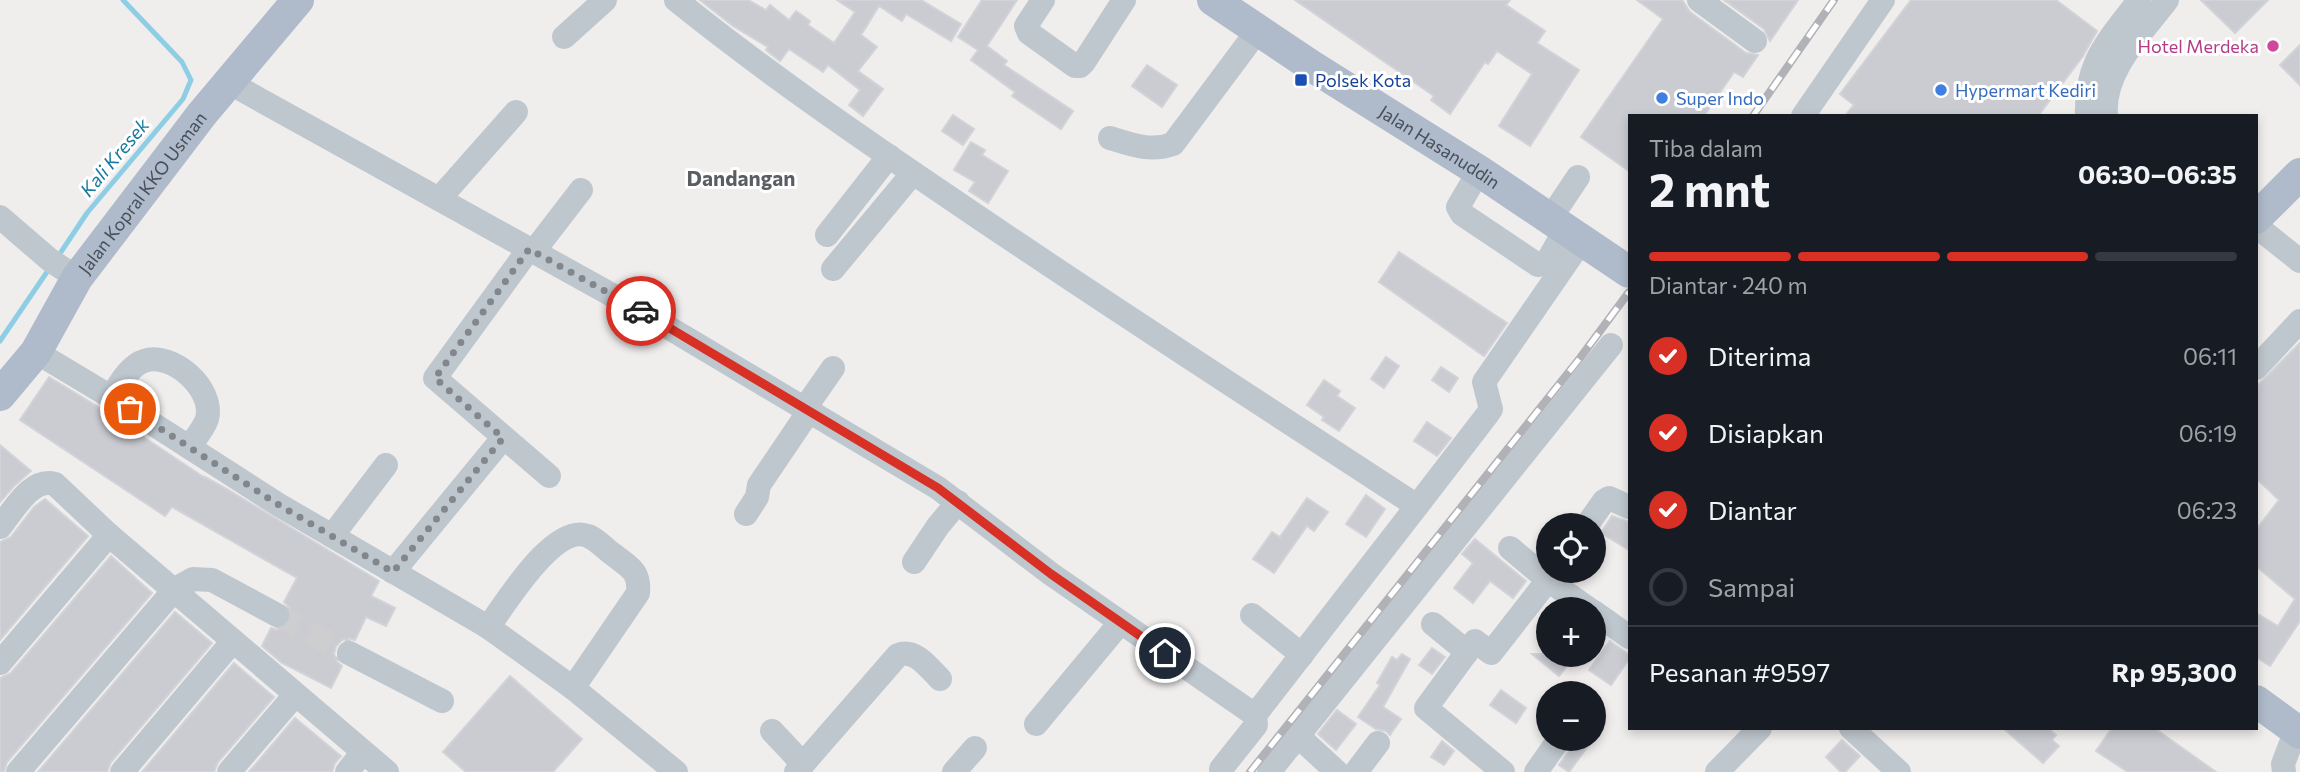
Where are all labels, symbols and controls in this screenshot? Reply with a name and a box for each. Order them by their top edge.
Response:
place label: Hotel Merdeka [2137,35,2259,57]
marker: Hotel Merdeka [2265,38,2281,54]
place label: Polsek Kota [1315,69,1411,91]
marker: Polsek Kota [1293,72,1309,88]
place label: Hypermart Kediri [1955,79,2096,101]
marker: Hypermart Kediri [1933,82,1949,98]
place label: Super Indo [1676,87,1764,109]
marker: Super Indo [1654,90,1670,106]
street label: Jalan Hasanuddin [1375,100,1504,193]
street label: Jalan Kopral KKO Usman [73,107,211,278]
water label: Kali Kresek [75,113,154,201]
text: Tiba dalam [1649,134,1763,162]
text: 06:30–06:35 [2078,158,2237,189]
text: 2 mnt [1649,160,1770,216]
district label: Dandangan [687,165,795,190]
text: Diantar · 240 m [1649,271,1808,299]
courier [606,276,676,346]
icon: car [622,292,660,330]
icon: check [1649,337,1687,375]
text: Diterima [1708,340,1811,371]
text: 06:11 [2183,342,2237,370]
pin [100,379,160,439]
icon: bag [111,390,149,428]
icon: check [1649,414,1687,452]
text: Disiapkan [1708,417,1824,448]
text: 06:19 [2179,419,2237,447]
icon: check [1649,491,1687,529]
text: Diantar [1708,494,1797,525]
text: 06:23 [2177,496,2237,524]
map controls [1536,513,1606,751]
button: locate [1536,513,1606,583]
text: Sampai [1708,571,1795,602]
button: + [1536,597,1606,667]
pin [1135,623,1195,683]
icon: home [1146,634,1184,672]
text: Pesanan #9597 [1649,656,1830,687]
text: Rp 95,300 [2112,656,2237,687]
button: − [1536,681,1606,751]

